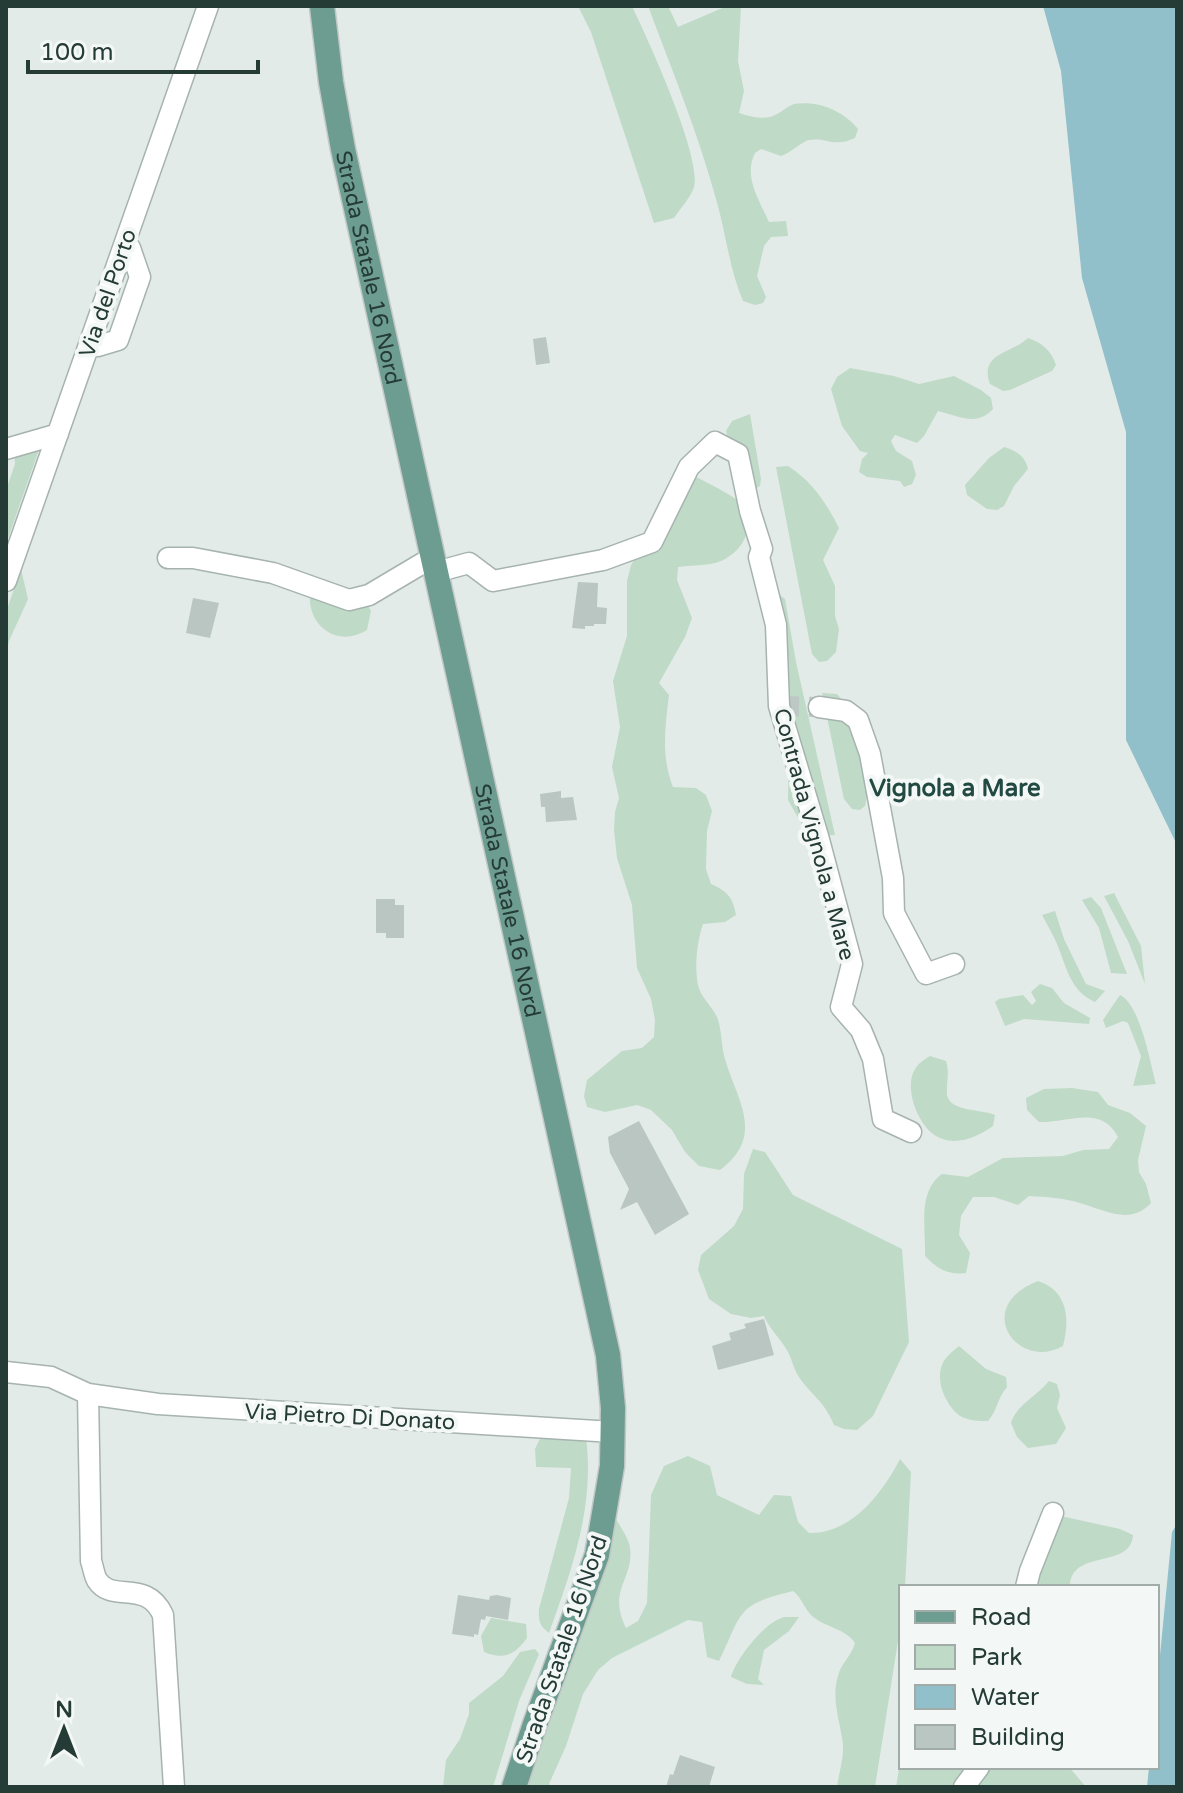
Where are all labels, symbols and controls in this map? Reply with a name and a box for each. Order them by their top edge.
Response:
scale bar [28,24,258,74]
text: 100 m [40,38,114,67]
street label: Strada Statale 16 Nord [330,149,406,387]
street label: Via del Porto [74,226,142,361]
street label: Contrada Vignola a Mare [768,706,860,963]
district label: Vignola a Mare [869,774,1041,803]
street label: Strada Statale 16 Nord [469,781,545,1020]
street label: Via Pietro Di Donato [244,1398,456,1435]
street label: Strada Statale 16 Nord [511,1532,613,1766]
legend [899,1585,1159,1769]
text: Road [971,1603,1031,1632]
text: Park [971,1643,1022,1672]
text: Water [971,1683,1040,1712]
north arrow [24,1689,104,1769]
text: N [55,1697,73,1723]
text: Building [971,1723,1065,1752]

